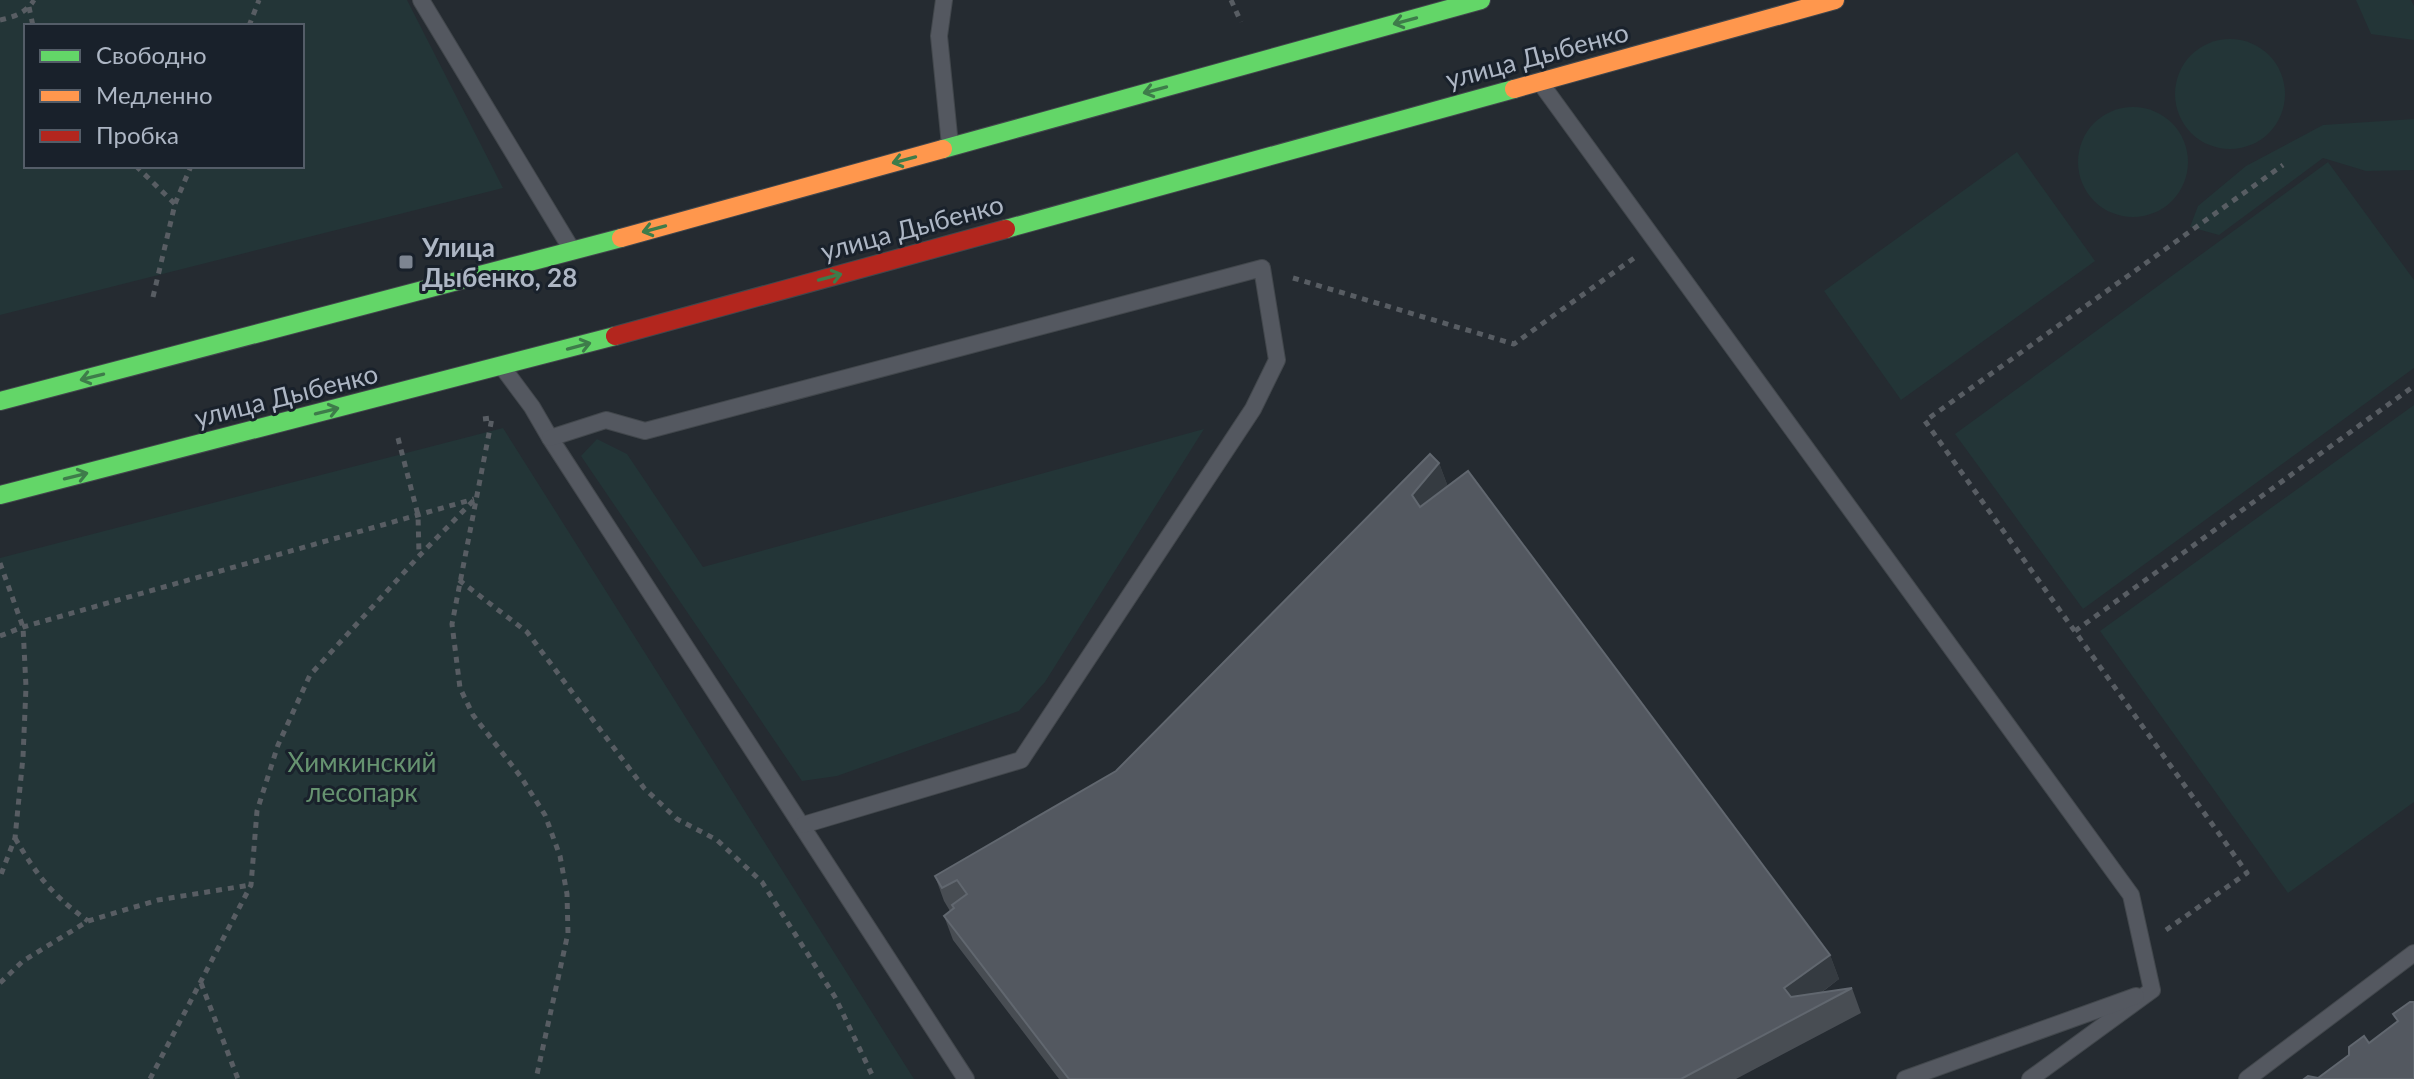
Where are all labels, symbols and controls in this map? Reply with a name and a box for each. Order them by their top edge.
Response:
one-way arrow [1393,14,1419,29]
street label: улица Дыбенко [1442,15,1632,95]
legend [24,24,304,168]
text: Свободно [96,40,207,69]
text: Медленно [96,80,213,109]
one-way arrow [1142,84,1168,99]
text: Пробка [96,120,179,149]
one-way arrow [892,153,918,168]
street label: улица Дыбенко [817,187,1007,267]
one-way arrow [641,222,667,237]
place label: Улица Дыбенко, 28 [421,231,577,293]
marker: Улица Дыбенко, 28 [397,253,415,271]
one-way arrow [816,269,842,284]
one-way arrow [566,338,592,353]
street label: улица Дыбенко [191,357,381,433]
one-way arrow [80,371,106,386]
one-way arrow [314,403,340,418]
one-way arrow [62,467,88,482]
park label: Химкинский лесопарк [288,746,436,808]

